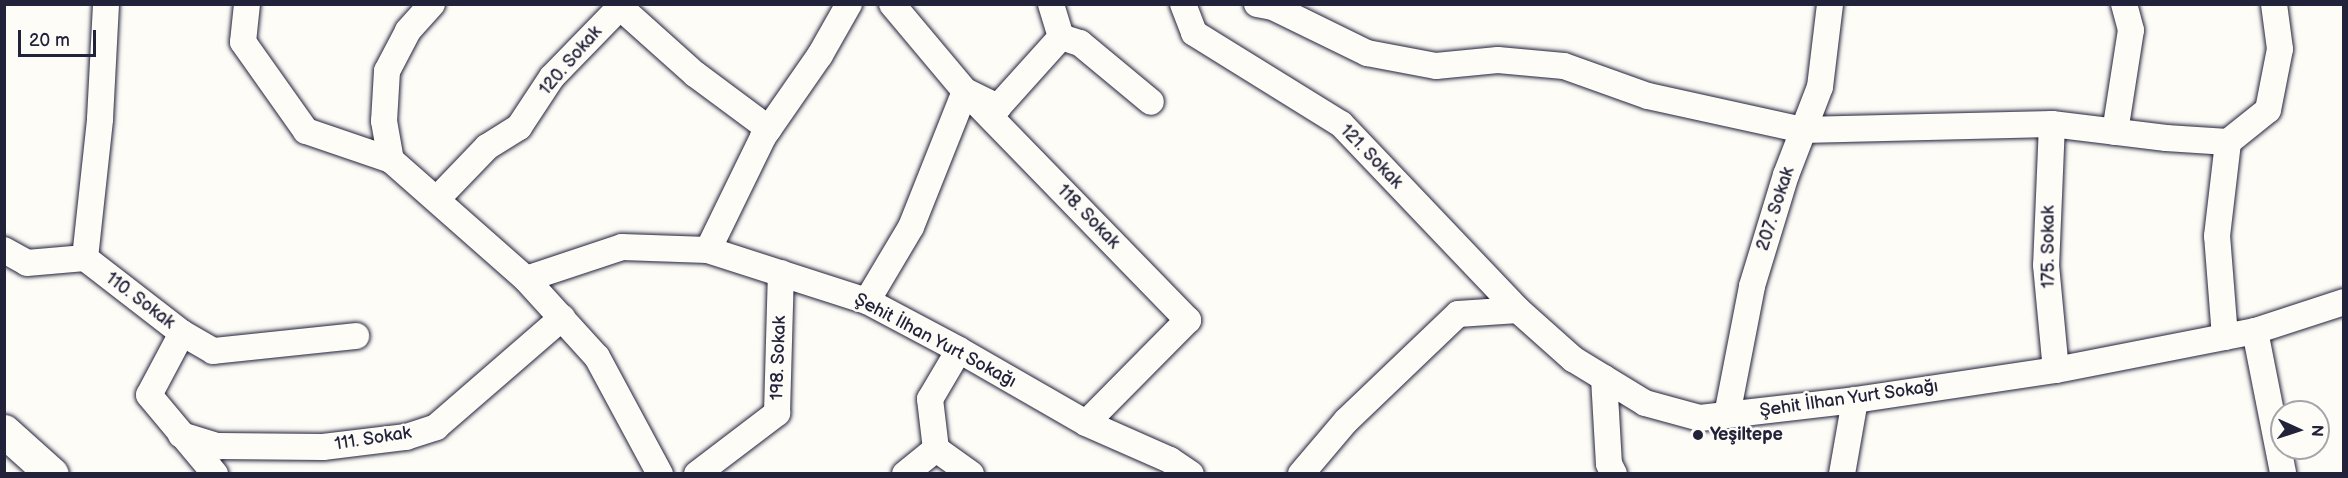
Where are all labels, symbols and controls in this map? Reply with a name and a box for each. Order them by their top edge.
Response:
scale bar [21,18,99,56]
street label: 120. Sokak [535,22,607,100]
text: 20 m [29,30,70,51]
street label: 121. Sokak [1335,120,1407,194]
street label: 207. Sokak [1752,164,1800,254]
street label: 118. Sokak [1052,180,1124,254]
street label: 175. Sokak [2038,205,2060,289]
street label: 110. Sokak [101,268,179,334]
street label: Şehit İlhan Yurt Sokağı [850,289,1020,393]
street label: 198. Sokak [767,315,791,401]
street label: Şehit İlhan Yurt Sokağı [1758,376,1940,422]
north arrow [2270,400,2330,460]
street label: 111. Sokak [333,422,413,456]
place label: Yeşiltepe [1710,424,1783,446]
text: N [2307,424,2326,437]
marker: Yeşiltepe [1691,428,1705,442]

